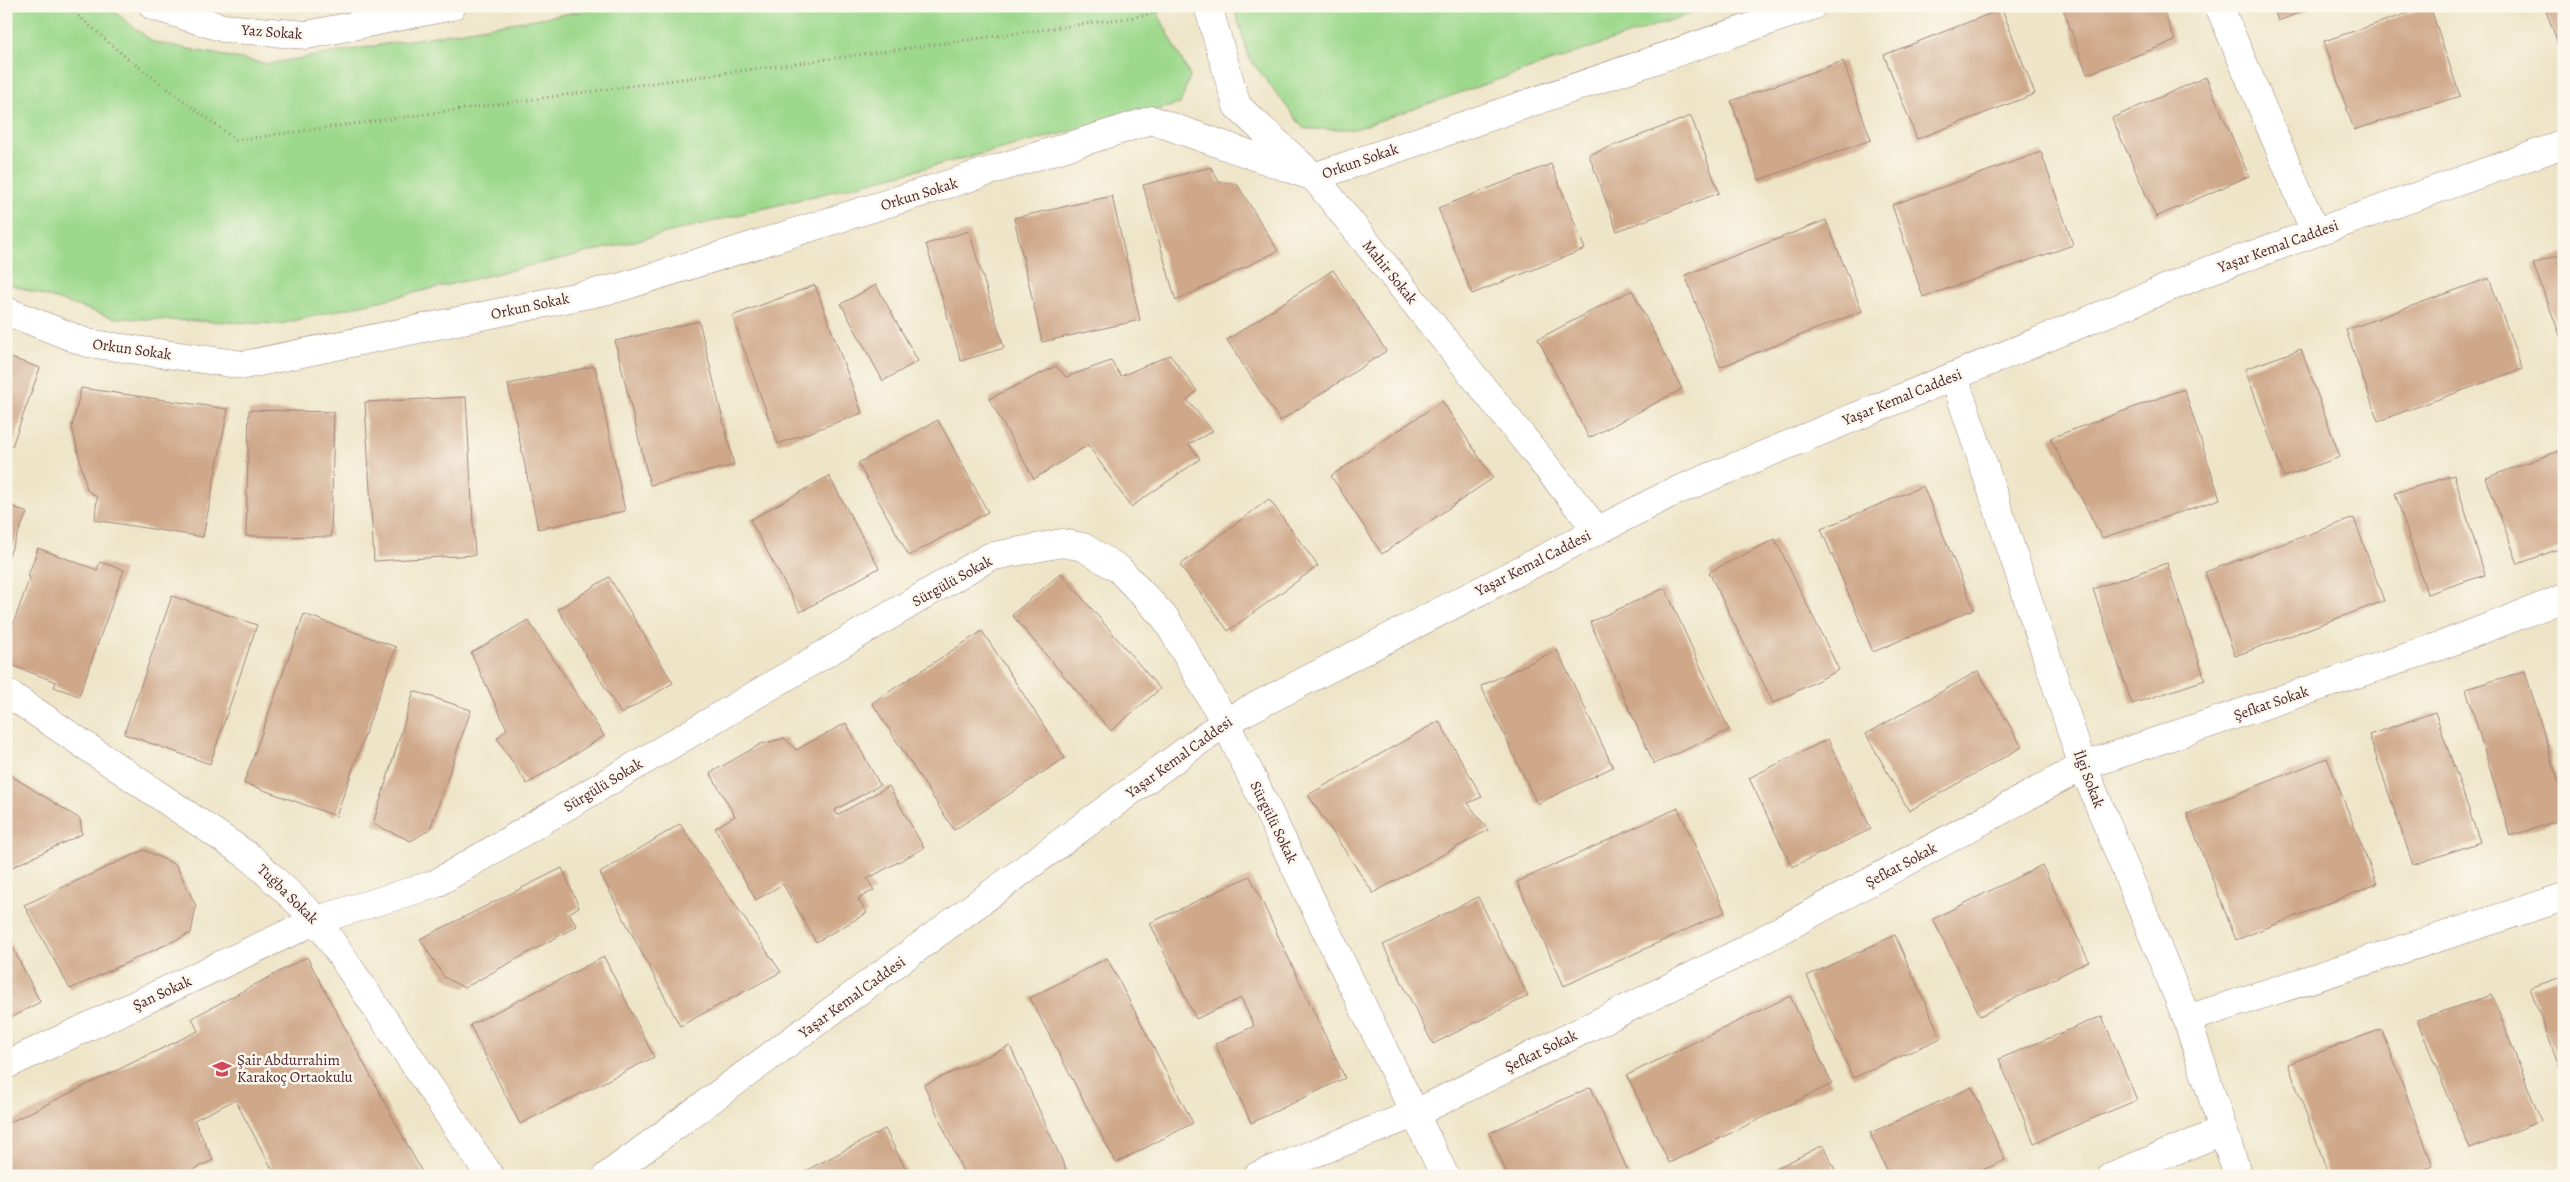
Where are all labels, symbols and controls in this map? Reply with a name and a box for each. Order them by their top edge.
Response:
street label: Yaz Sokak [240,20,304,44]
street label: Orkun Sokak [1319,138,1401,183]
street label: Orkun Sokak [878,173,961,215]
street label: Yaşar Kemal Caddesi [2214,215,2341,277]
street label: Mahir Sokak [1358,236,1422,309]
street label: Orkun Sokak [489,288,572,324]
street label: Orkun Sokak [91,334,173,365]
street label: Yaşar Kemal Caddesi [1838,364,1965,430]
street label: Yaşar Kemal Caddesi [1471,525,1594,601]
street label: Sürgülü Sokak [908,550,996,611]
street label: Şefkat Sokak [2231,681,2312,725]
street label: Yaşar Kemal Caddesi [1121,712,1236,803]
street label: İlgi Sokak [2069,747,2109,811]
street label: Sürgülü Sokak [560,753,647,816]
street label: Sürgülü Sokak [1246,778,1303,867]
street label: Şefkat Sokak [1862,838,1941,892]
street label: Tuğba Sokak [253,860,323,929]
street label: Yaşar Kemal Caddesi [794,952,909,1043]
street label: Şan Sokak [129,970,195,1015]
street label: Şefkat Sokak [1502,1025,1581,1077]
place label: Şair Abdurrahim Karakoç Ortaokulu [237,1050,354,1087]
school or university icon: Şair Abdurrahim Karakoç Ortaokulu [211,1058,233,1080]

